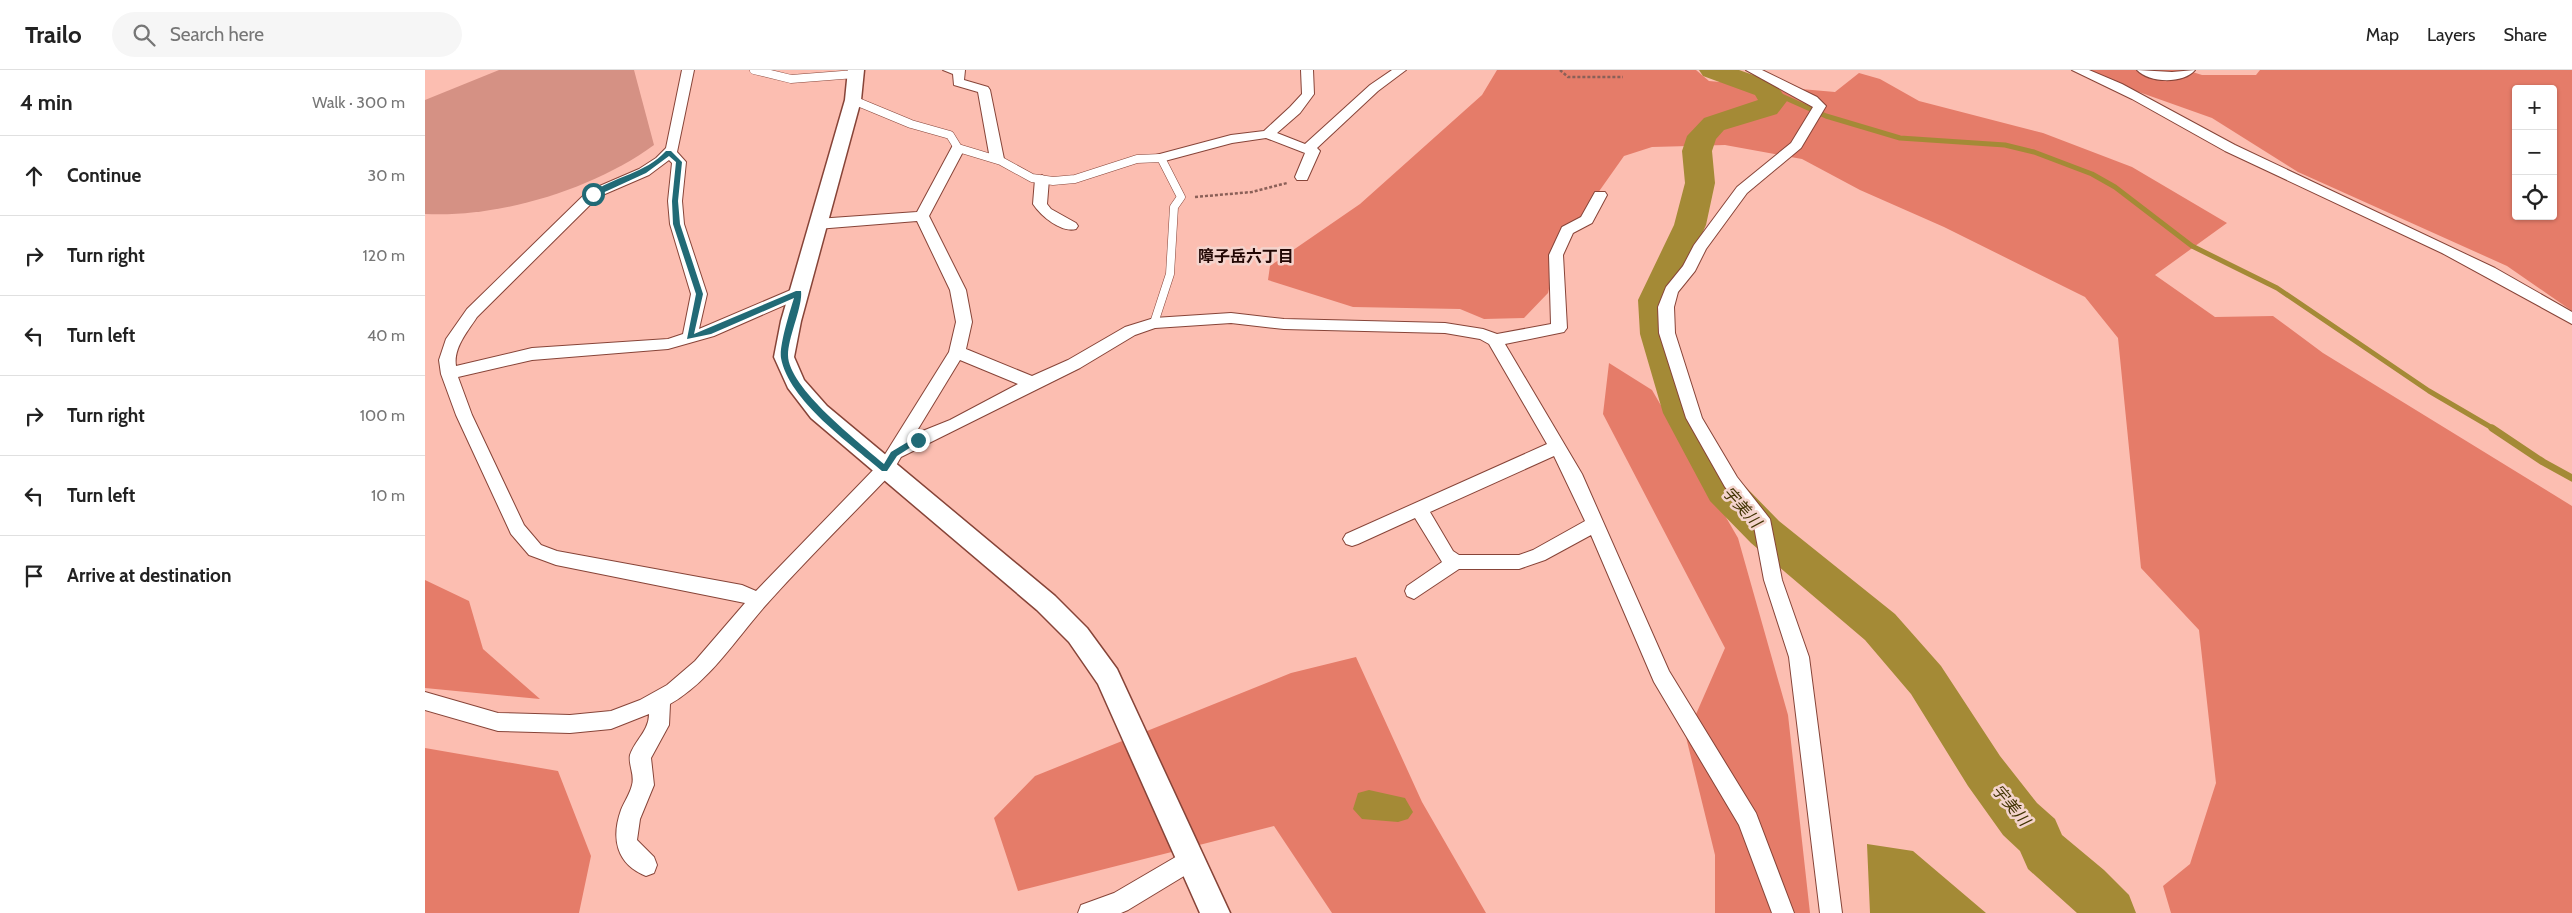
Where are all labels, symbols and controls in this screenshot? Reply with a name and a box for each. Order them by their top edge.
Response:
search box [112,12,462,57]
text: Trailo [25,20,82,49]
icon: search [130,21,158,49]
text: Search here [170,23,264,46]
text: Map [2366,24,2399,46]
text: Layers [2427,24,2476,46]
text: Share [2504,24,2547,46]
map controls [2512,85,2557,220]
button: + [2512,85,2557,130]
text: 4 min [20,90,73,115]
text: Walk · 300 m [312,93,405,112]
button: − [2512,130,2557,175]
icon: ahead [20,162,48,190]
text: Continue [67,164,141,187]
text: 30 m [368,166,405,185]
button: locate [2512,175,2557,220]
route start [582,183,605,206]
icon: right [20,242,48,270]
text: Turn right [67,244,145,267]
text: 120 m [363,246,405,265]
district label: 障子岳六丁目 [1198,247,1294,266]
icon: left [20,322,48,350]
text: Turn left [67,324,135,347]
text: 40 m [367,326,405,345]
icon: right [20,402,48,430]
text: Turn right [67,404,145,427]
text: 100 m [360,406,405,425]
route end [907,429,930,452]
icon: left [20,482,48,510]
water label: 宇美川 [1719,483,1766,533]
text: Turn left [67,484,135,507]
text: 10 m [371,486,405,505]
icon: arrive [20,562,48,590]
text: Arrive at destination [67,564,231,587]
water label: 宇美川 [1988,781,2035,831]

